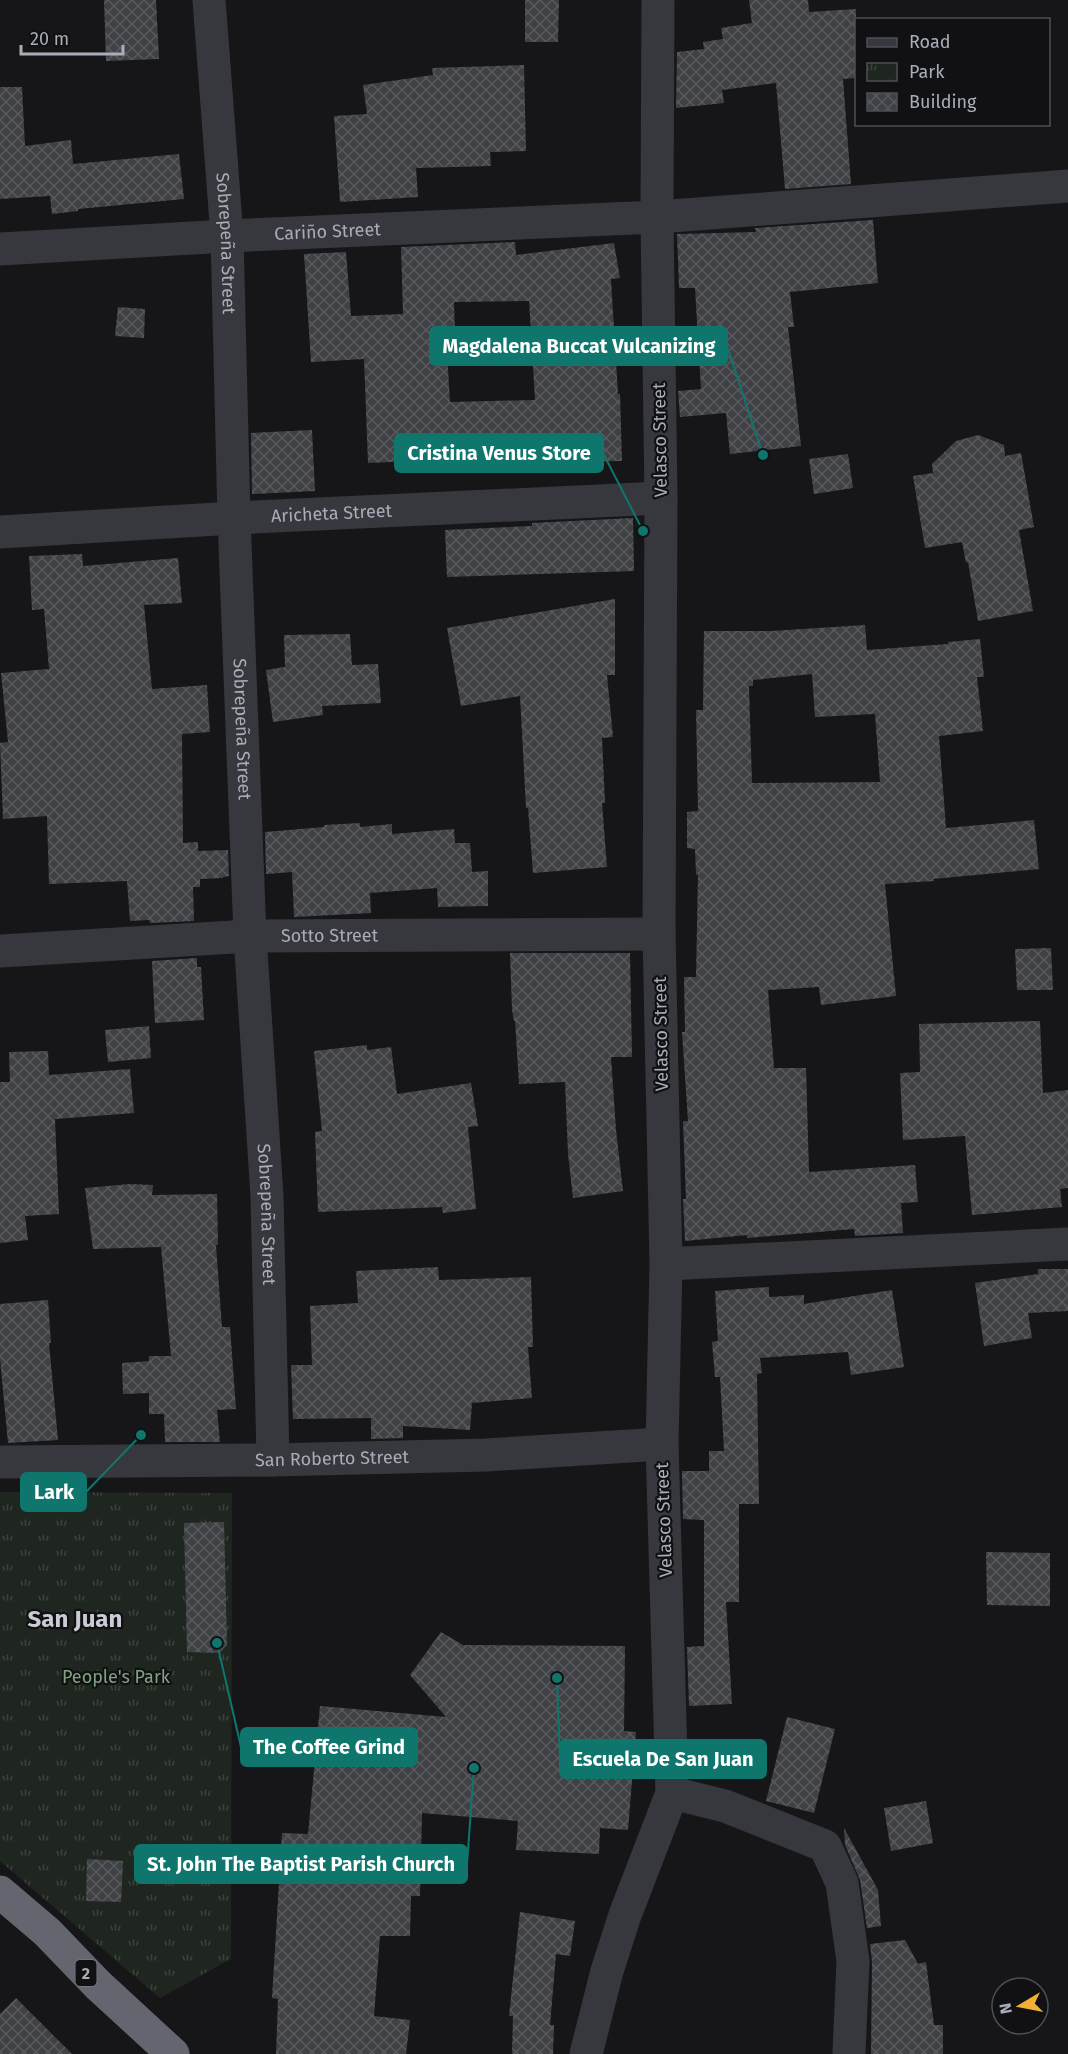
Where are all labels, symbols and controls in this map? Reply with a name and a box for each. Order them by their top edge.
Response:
scale bar [21,18,123,56]
legend [855,18,1050,126]
text: 20 m [30,28,69,50]
text: Road [909,31,951,53]
text: Park [909,61,945,83]
text: Building [909,91,977,113]
street label: Sobrepeña Street [211,172,240,315]
street label: Cariño Street [274,218,382,245]
callout: Magdalena Buccat Vulcanizing [430,327,727,365]
text: Magdalena Buccat Vulcanizing [443,334,716,358]
street label: Velasco Street [648,382,672,498]
callout: Cristina Venus Store [395,434,603,472]
text: Cristina Venus Store [407,441,591,465]
street label: Aricheta Street [270,500,393,527]
street label: Sobrepeña Street [228,658,256,801]
street label: Sotto Street [281,924,379,947]
street label: Velasco Street [649,976,673,1092]
street label: Sobrepeña Street [253,1143,280,1286]
street label: San Roberto Street [255,1446,410,1471]
street label: Velasco Street [651,1462,677,1578]
callout: Lark [21,1473,86,1511]
text: Lark [34,1480,75,1504]
district label: San Juan [28,1605,122,1633]
park label: People's Park [62,1666,171,1688]
callout: The Coffee Grind [241,1728,417,1766]
text: The Coffee Grind [253,1735,405,1759]
callout: Escuela De San Juan [560,1740,766,1778]
text: Escuela De San Juan [572,1747,754,1771]
callout: St. John The Baptist Parish Church [135,1845,467,1883]
text: St. John The Baptist Parish Church [147,1852,455,1876]
road number: 2 [76,1960,97,1986]
north arrow [990,1976,1050,2036]
text: N [995,2002,1016,2015]

